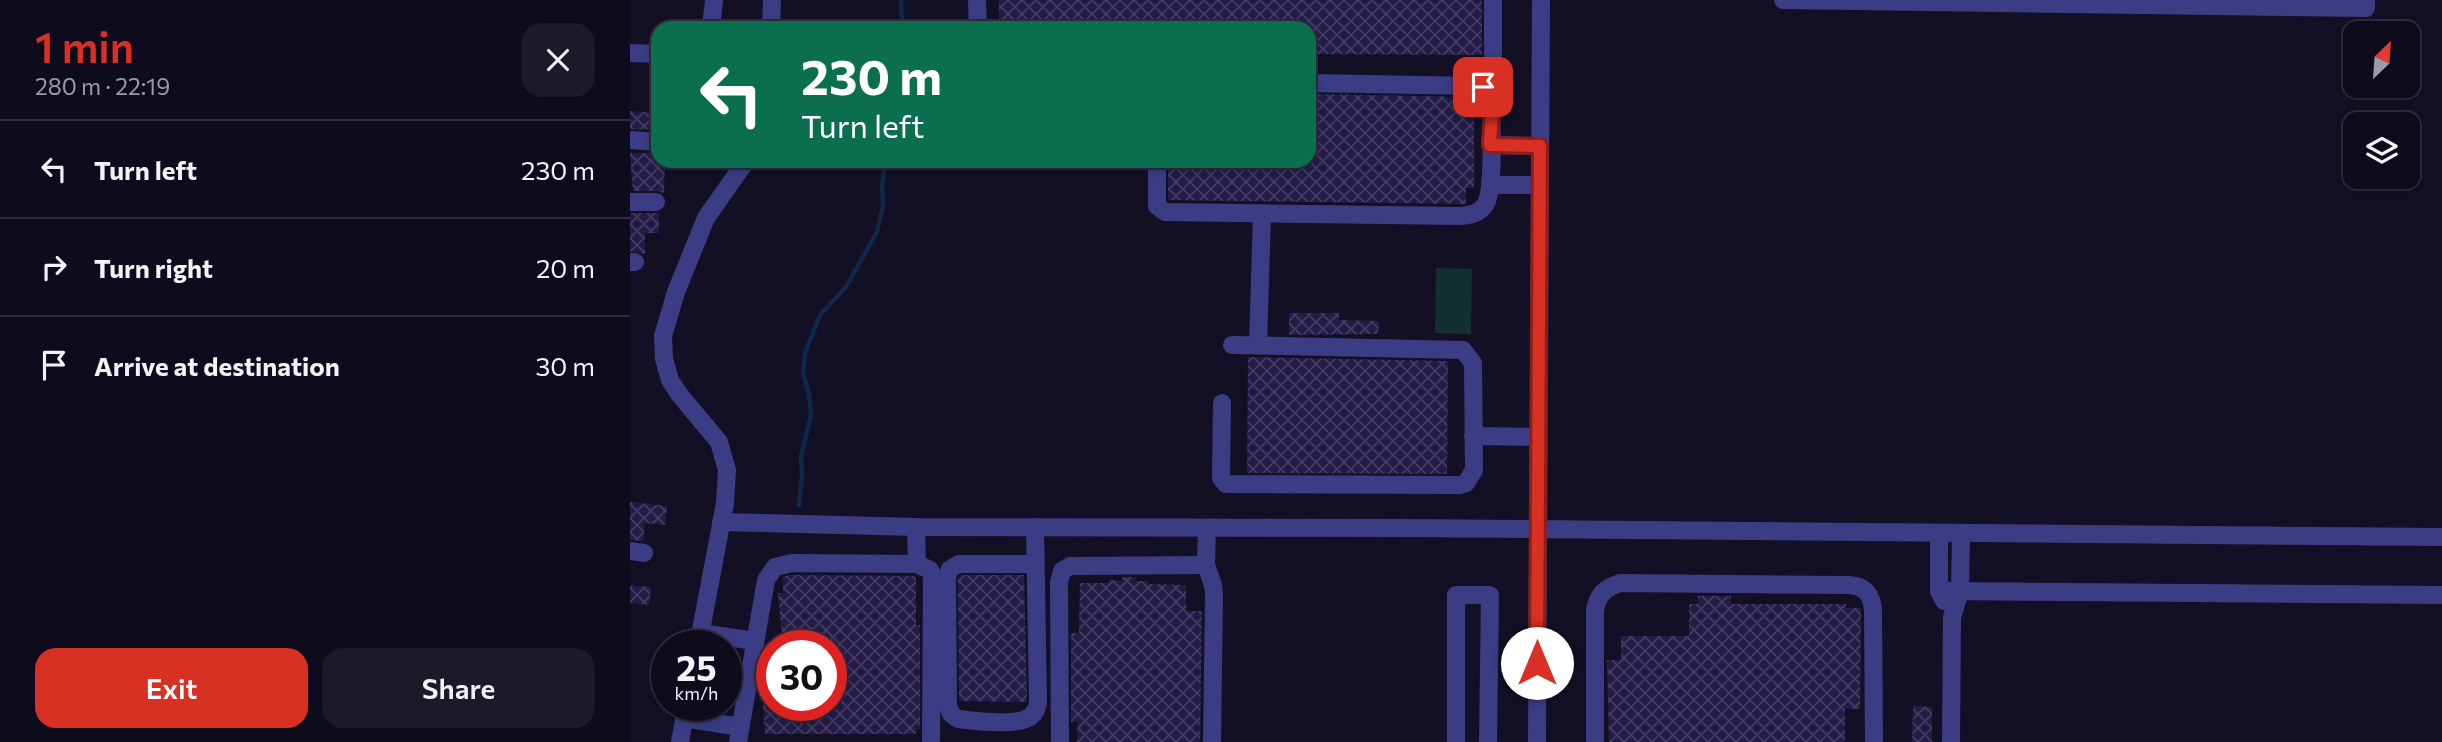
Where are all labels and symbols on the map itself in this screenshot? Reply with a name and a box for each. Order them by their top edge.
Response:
north arrow [2343,21,2420,98]
pin [1453,57,1513,117]
position arrow [1500,626,1574,700]
speed limit sign: 30 [756,630,847,721]

